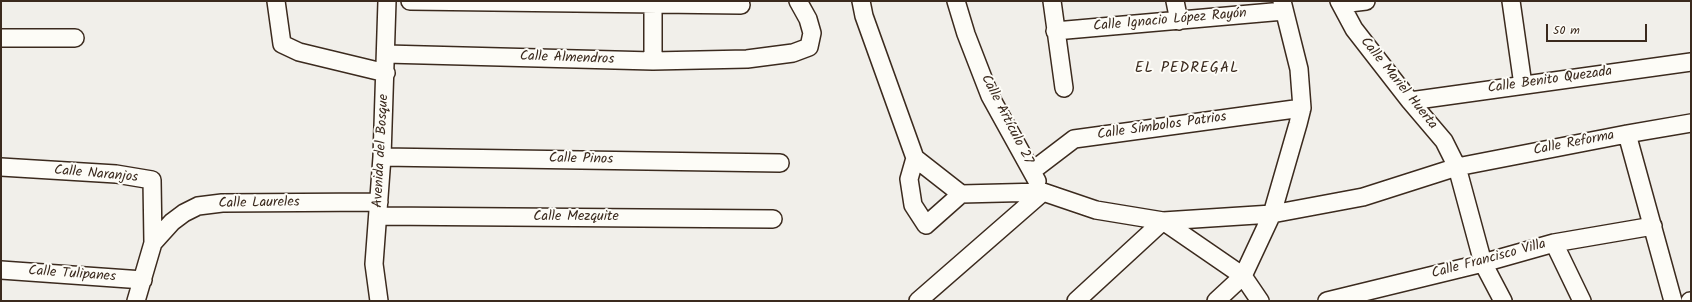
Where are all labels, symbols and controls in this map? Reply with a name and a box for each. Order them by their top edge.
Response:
street label: Calle Ignacio López Rayón [1093,6,1247,36]
scale bar [1548,16,1649,42]
text: 50 m [1553,21,1580,40]
street label: Calle Mariel Huerta [1356,35,1440,133]
street label: Calle Almendros [519,49,615,69]
district label: EL PEDREGAL [1135,60,1239,78]
street label: Calle Benito Quezada [1487,64,1613,98]
street label: Calle Artículo 27 [976,72,1036,168]
street label: Avenida del Bosque [371,94,393,208]
street label: Calle Símbolos Patrios [1096,110,1228,144]
street label: Calle Reforma [1532,128,1616,160]
street label: Calle Pinos [549,151,613,169]
street label: Calle Naranjos [53,163,139,187]
street label: Calle Laureles [218,195,300,213]
street label: Calle Mezquite [533,210,619,226]
street label: Calle Francisco Villa [1430,237,1548,283]
street label: Calle Tulipanes [28,264,116,286]

